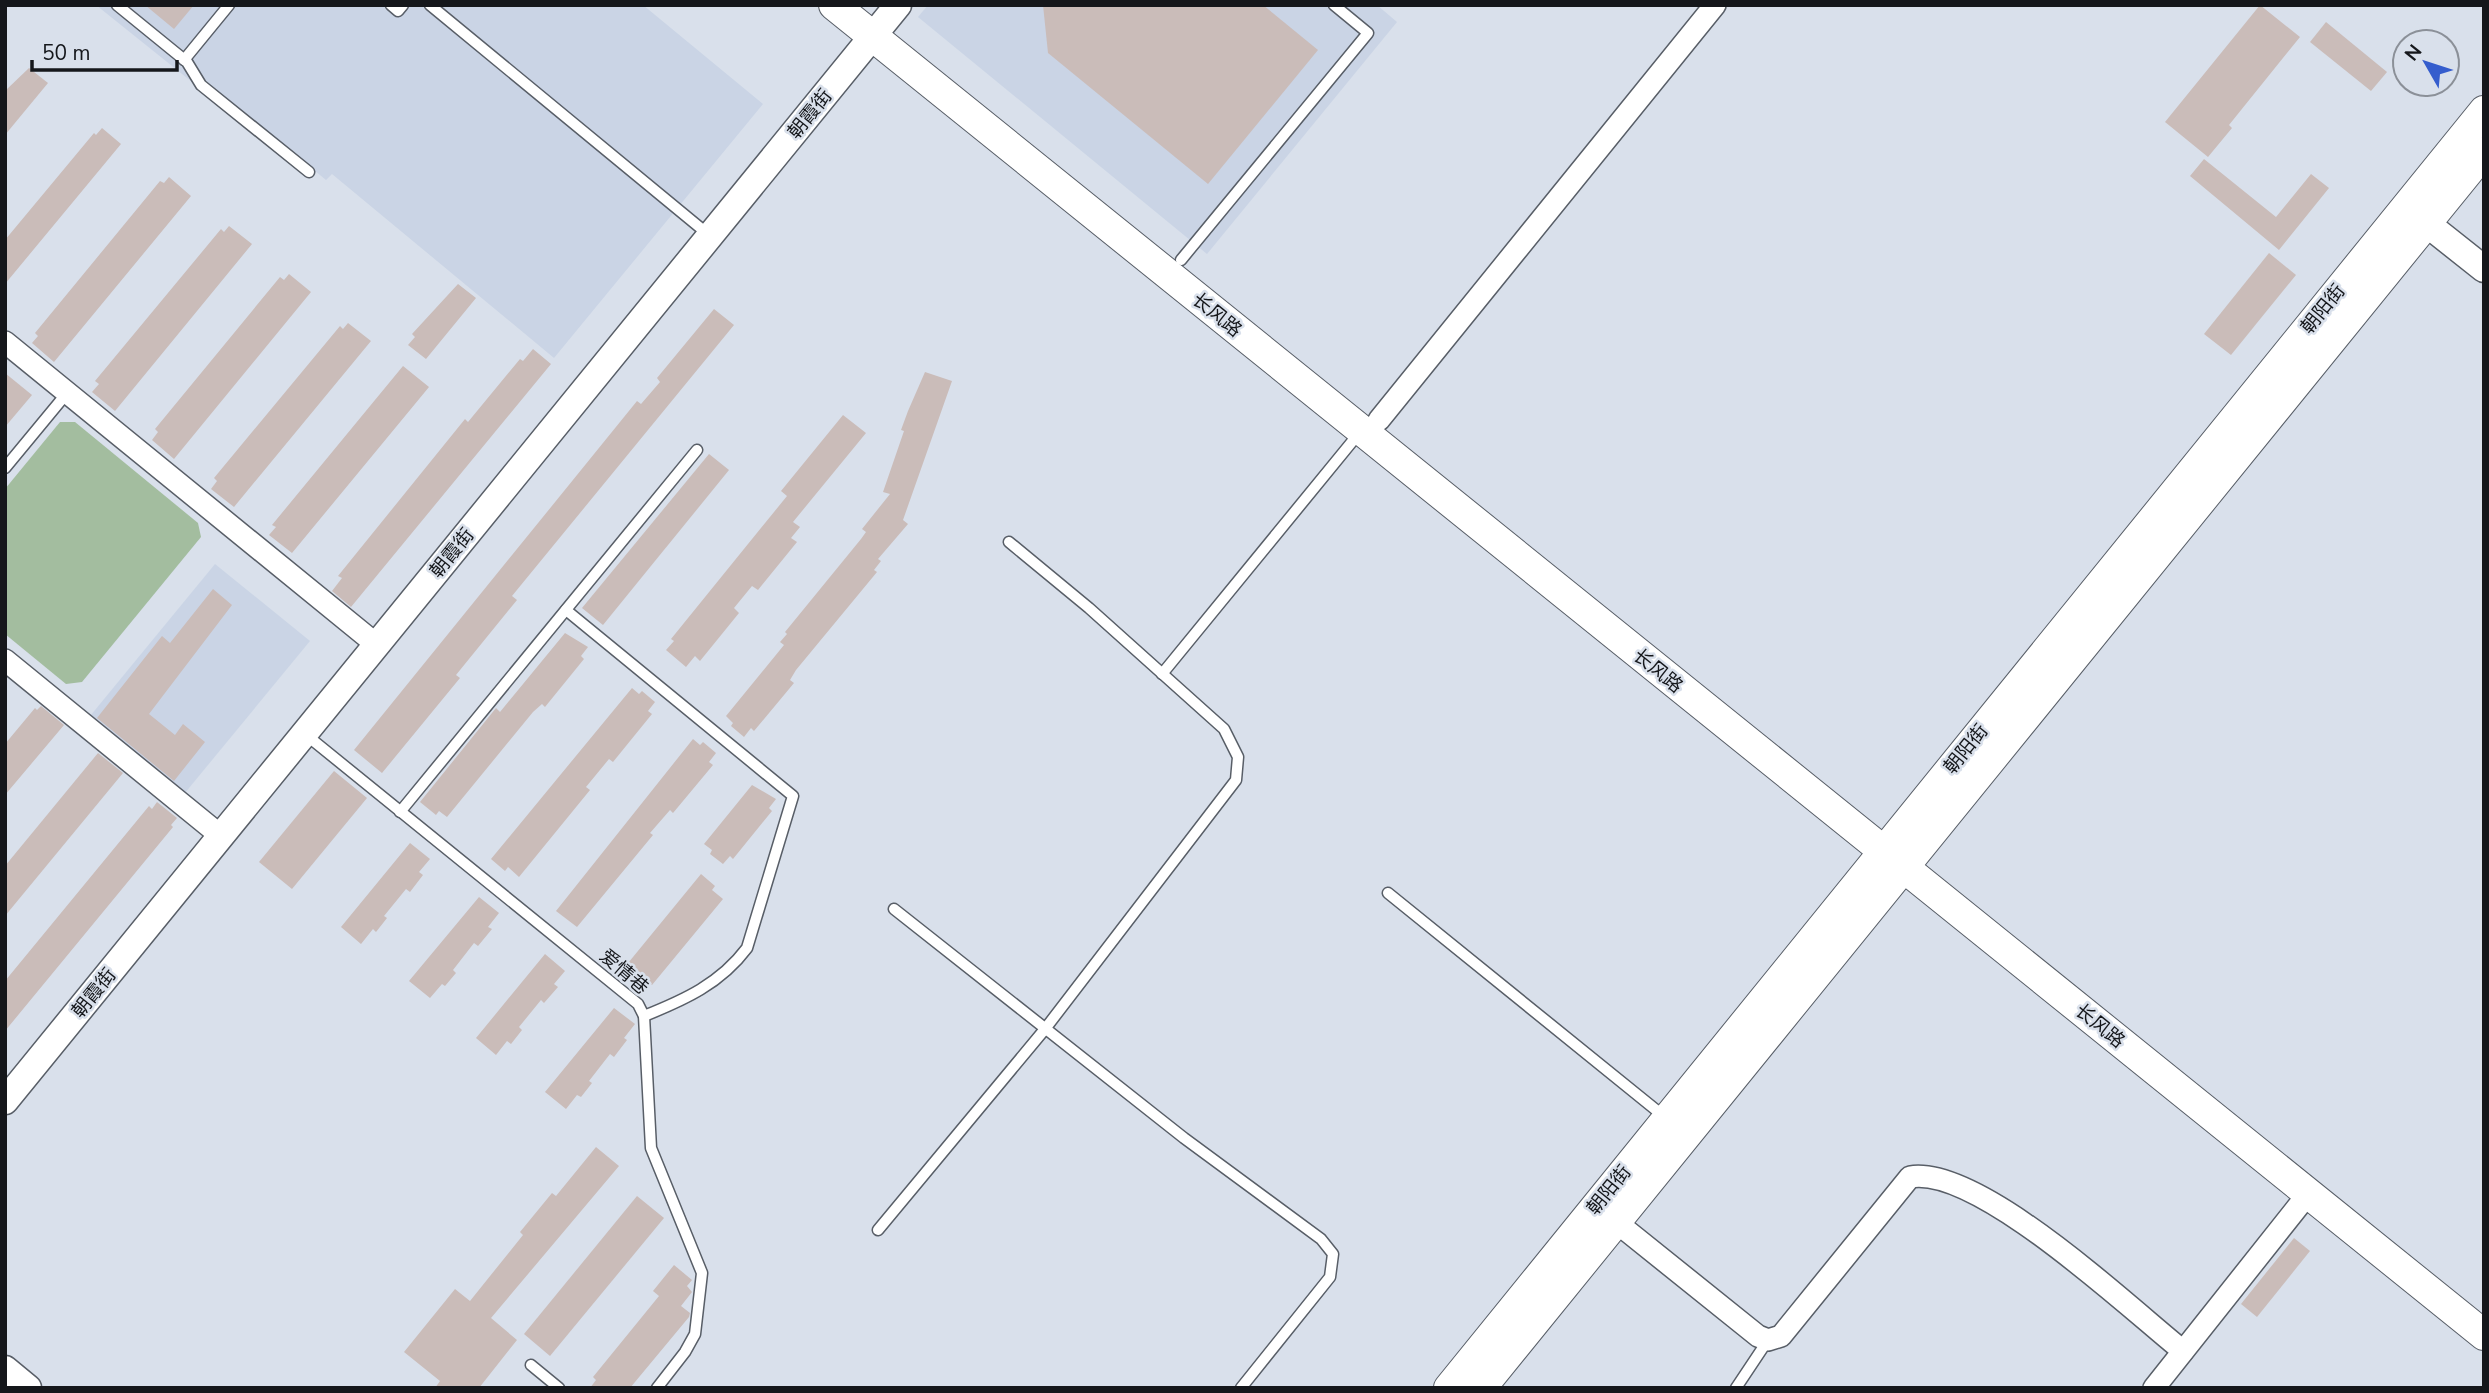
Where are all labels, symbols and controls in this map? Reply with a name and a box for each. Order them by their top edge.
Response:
scale bar [32,28,177,72]
north arrow [2391,28,2461,98]
text: 50 m [42,39,91,67]
text: N [2399,39,2428,67]
street label: 朝霞街 [782,84,838,144]
street label: 朝阳街 [2295,279,2351,339]
street label: 长风路 [1187,287,1247,343]
street label: 朝霞街 [424,523,480,583]
street label: 长风路 [1628,643,1688,699]
street label: 朝阳街 [1938,719,1994,779]
street label: 爱情巷 [594,943,654,1001]
street label: 朝霞街 [66,963,122,1023]
street label: 长风路 [2070,998,2130,1054]
street label: 朝阳街 [1581,1160,1637,1220]

